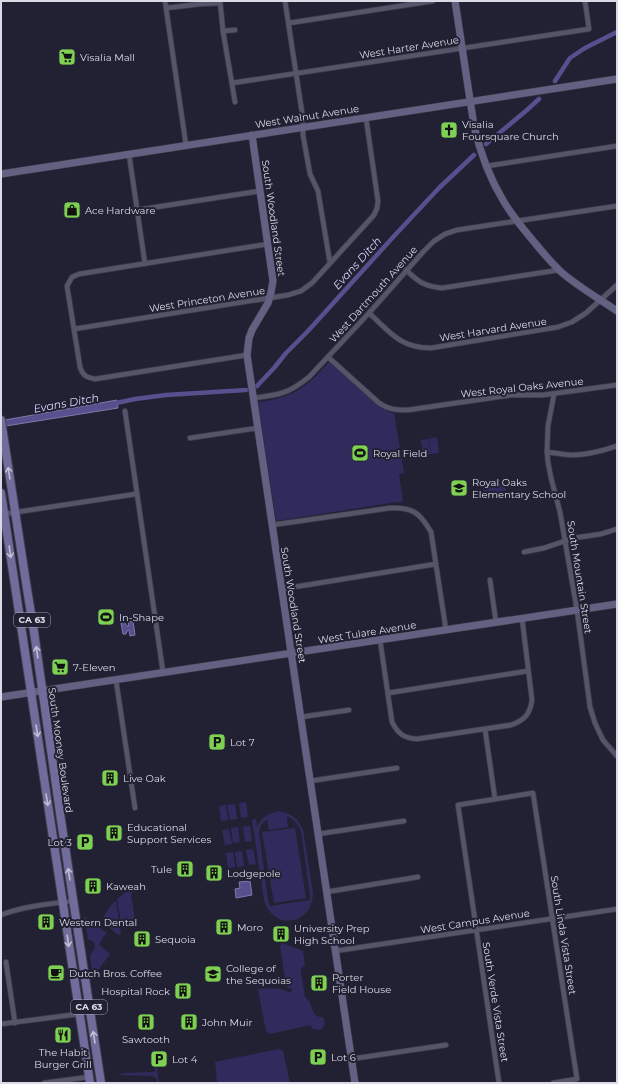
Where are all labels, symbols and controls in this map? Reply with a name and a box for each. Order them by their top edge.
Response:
street label: West Harter Avenue [358,33,460,62]
supermarket icon: Visalia Mall [57,47,77,67]
place label: Visalia Mall [80,51,135,64]
street label: West Walnut Avenue [254,102,360,131]
place label: Visalia Foursquare Church [462,118,559,143]
church icon: Visalia Foursquare Church [439,120,459,140]
street label: South Woodland Street [259,159,288,277]
shop icon: Ace Hardware [62,200,82,220]
place label: Ace Hardware [85,204,155,217]
water label: Evans Ditch [330,234,384,292]
street label: West Dartmouth Avenue [327,243,420,345]
street label: West Princeton Avenue [148,284,266,315]
street label: West Harvard Avenue [438,315,548,344]
street label: West Royal Oaks Avenue [460,375,584,400]
water label: Evans Ditch [32,390,100,416]
sports icon: Royal Field [350,443,370,463]
place label: Royal Field [373,447,427,460]
one-way arrow [5,467,13,480]
place label: Royal Oaks Elementary School [472,476,566,501]
school or university icon: Royal Oaks Elementary School [449,478,469,498]
street label: South Mountain Street [564,520,595,634]
one-way arrow [6,545,14,558]
street label: South Woodland Street [278,546,309,664]
sports icon: In-Shape [96,607,116,627]
place label: In-Shape [119,611,164,624]
road number: CA 63 [14,613,50,627]
street label: West Tulare Avenue [317,618,417,647]
one-way arrow [33,646,41,659]
supermarket icon: 7-Eleven [50,657,70,677]
place label: 7-Eleven [73,661,116,674]
street label: South Mooney Boulevard [45,687,76,814]
one-way arrow [33,724,41,737]
parking icon: Lot 7 [207,732,227,752]
place label: Lot 7 [230,736,255,749]
building icon: Live Oak [100,768,120,788]
place label: Live Oak [123,772,166,785]
one-way arrow [43,793,51,806]
place label: Educational Support Services [127,821,212,846]
building icon: Educational Support Services [104,823,124,843]
parking icon: Lot 3 [75,832,95,852]
place label: Lot 3 [48,836,72,849]
building icon: Tule [175,859,195,879]
place label: Tule [151,863,172,876]
building icon: Lodgepole [204,863,224,883]
place label: Lodgepole [227,867,281,880]
one-way arrow [65,868,73,881]
street label: South Linda Vista Street [548,875,579,995]
building icon: Kaweah [83,876,103,896]
place label: Kaweah [106,880,146,893]
street label: West Campus Avenue [420,906,531,937]
building icon: Western Dental [36,912,56,932]
place label: Western Dental [59,916,137,929]
building icon: Moro [214,917,234,937]
place label: Moro [237,921,263,934]
place label: University Prep High School [294,922,370,947]
building icon: University Prep High School [271,924,291,944]
building icon: Sequoia [132,929,152,949]
place label: Sequoia [155,933,196,946]
one-way arrow [64,934,72,947]
street label: South Verde Vista Street [480,941,511,1063]
place label: College of the Sequoias [226,962,291,987]
cafe icon: Dutch Bros. Coffee [46,963,66,983]
school or university icon: College of the Sequoias [203,964,223,984]
place label: Dutch Bros. Coffee [69,967,162,980]
place label: Porter Field House [332,971,391,996]
building icon: Porter Field House [309,973,329,993]
building icon: Hospital Rock [173,981,193,1001]
place label: Hospital Rock [101,985,170,998]
road number: CA 63 [71,1000,107,1014]
building icon: Sawtooth [136,1012,156,1032]
building icon: John Muir [179,1012,199,1032]
place label: John Muir [201,1016,252,1029]
restaurant icon: The Habit Burger Grill [53,1025,73,1045]
one-way arrow [90,1031,98,1044]
place label: Sawtooth [122,1033,170,1046]
place label: The Habit Burger Grill [34,1046,92,1071]
parking icon: Lot 6 [308,1047,328,1067]
parking icon: Lot 4 [149,1049,169,1069]
place label: Lot 6 [331,1051,356,1064]
place label: Lot 4 [172,1053,198,1066]

